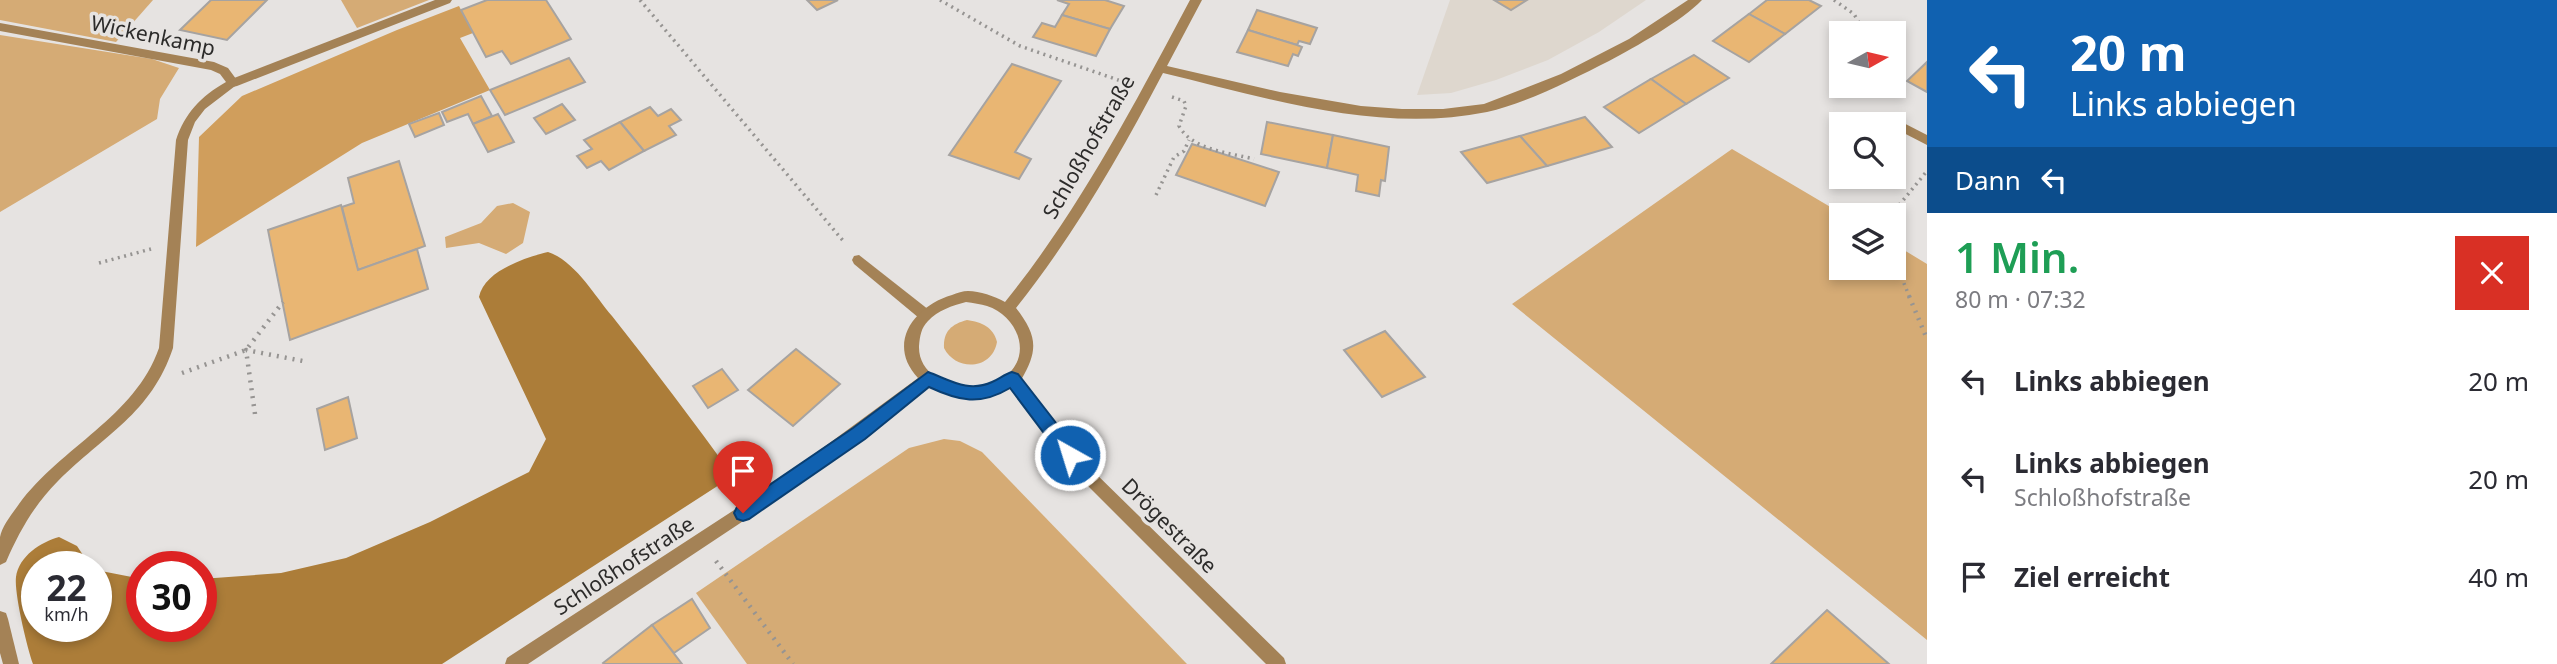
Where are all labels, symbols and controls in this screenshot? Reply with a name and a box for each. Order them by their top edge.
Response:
street label: Wickenkamp [88,8,218,62]
text: 20 m [2070,19,2187,85]
north arrow [1829,21,1906,98]
map controls [1829,21,1906,280]
icon: left [1955,28,2046,119]
street label: Schloßhofstraße [1036,70,1141,223]
text: Links abbiegen [2070,82,2297,125]
button: search [1829,112,1906,189]
icon: left [2035,161,2073,199]
text: Dann [1955,162,2021,198]
button: layers [1829,203,1906,280]
text: 1 Min. [1955,228,2079,285]
button: close [2455,236,2529,310]
text: 80 m · 07:32 [1955,283,2086,315]
icon: left [1955,362,1993,400]
text: Links abbiegen [2014,363,2210,399]
text: 20 m [2468,363,2529,399]
position arrow [1033,418,1107,492]
pin [713,441,773,513]
text: Links abbiegen [2014,445,2210,481]
icon: arrive [724,452,762,490]
icon: left [1955,460,1993,498]
text: 20 m [2468,461,2529,497]
street label: Drögestraße [1116,472,1223,579]
text: Schloßhofstraße [2014,481,2191,513]
street label: Schloßhofstraße [548,509,699,621]
speed limit sign: 30 [126,551,217,642]
icon: arrive [1955,558,1993,596]
text: Ziel erreicht [2014,559,2170,595]
text: 40 m [2468,559,2529,595]
text: 22 [46,564,87,611]
text: km/h [44,602,89,626]

